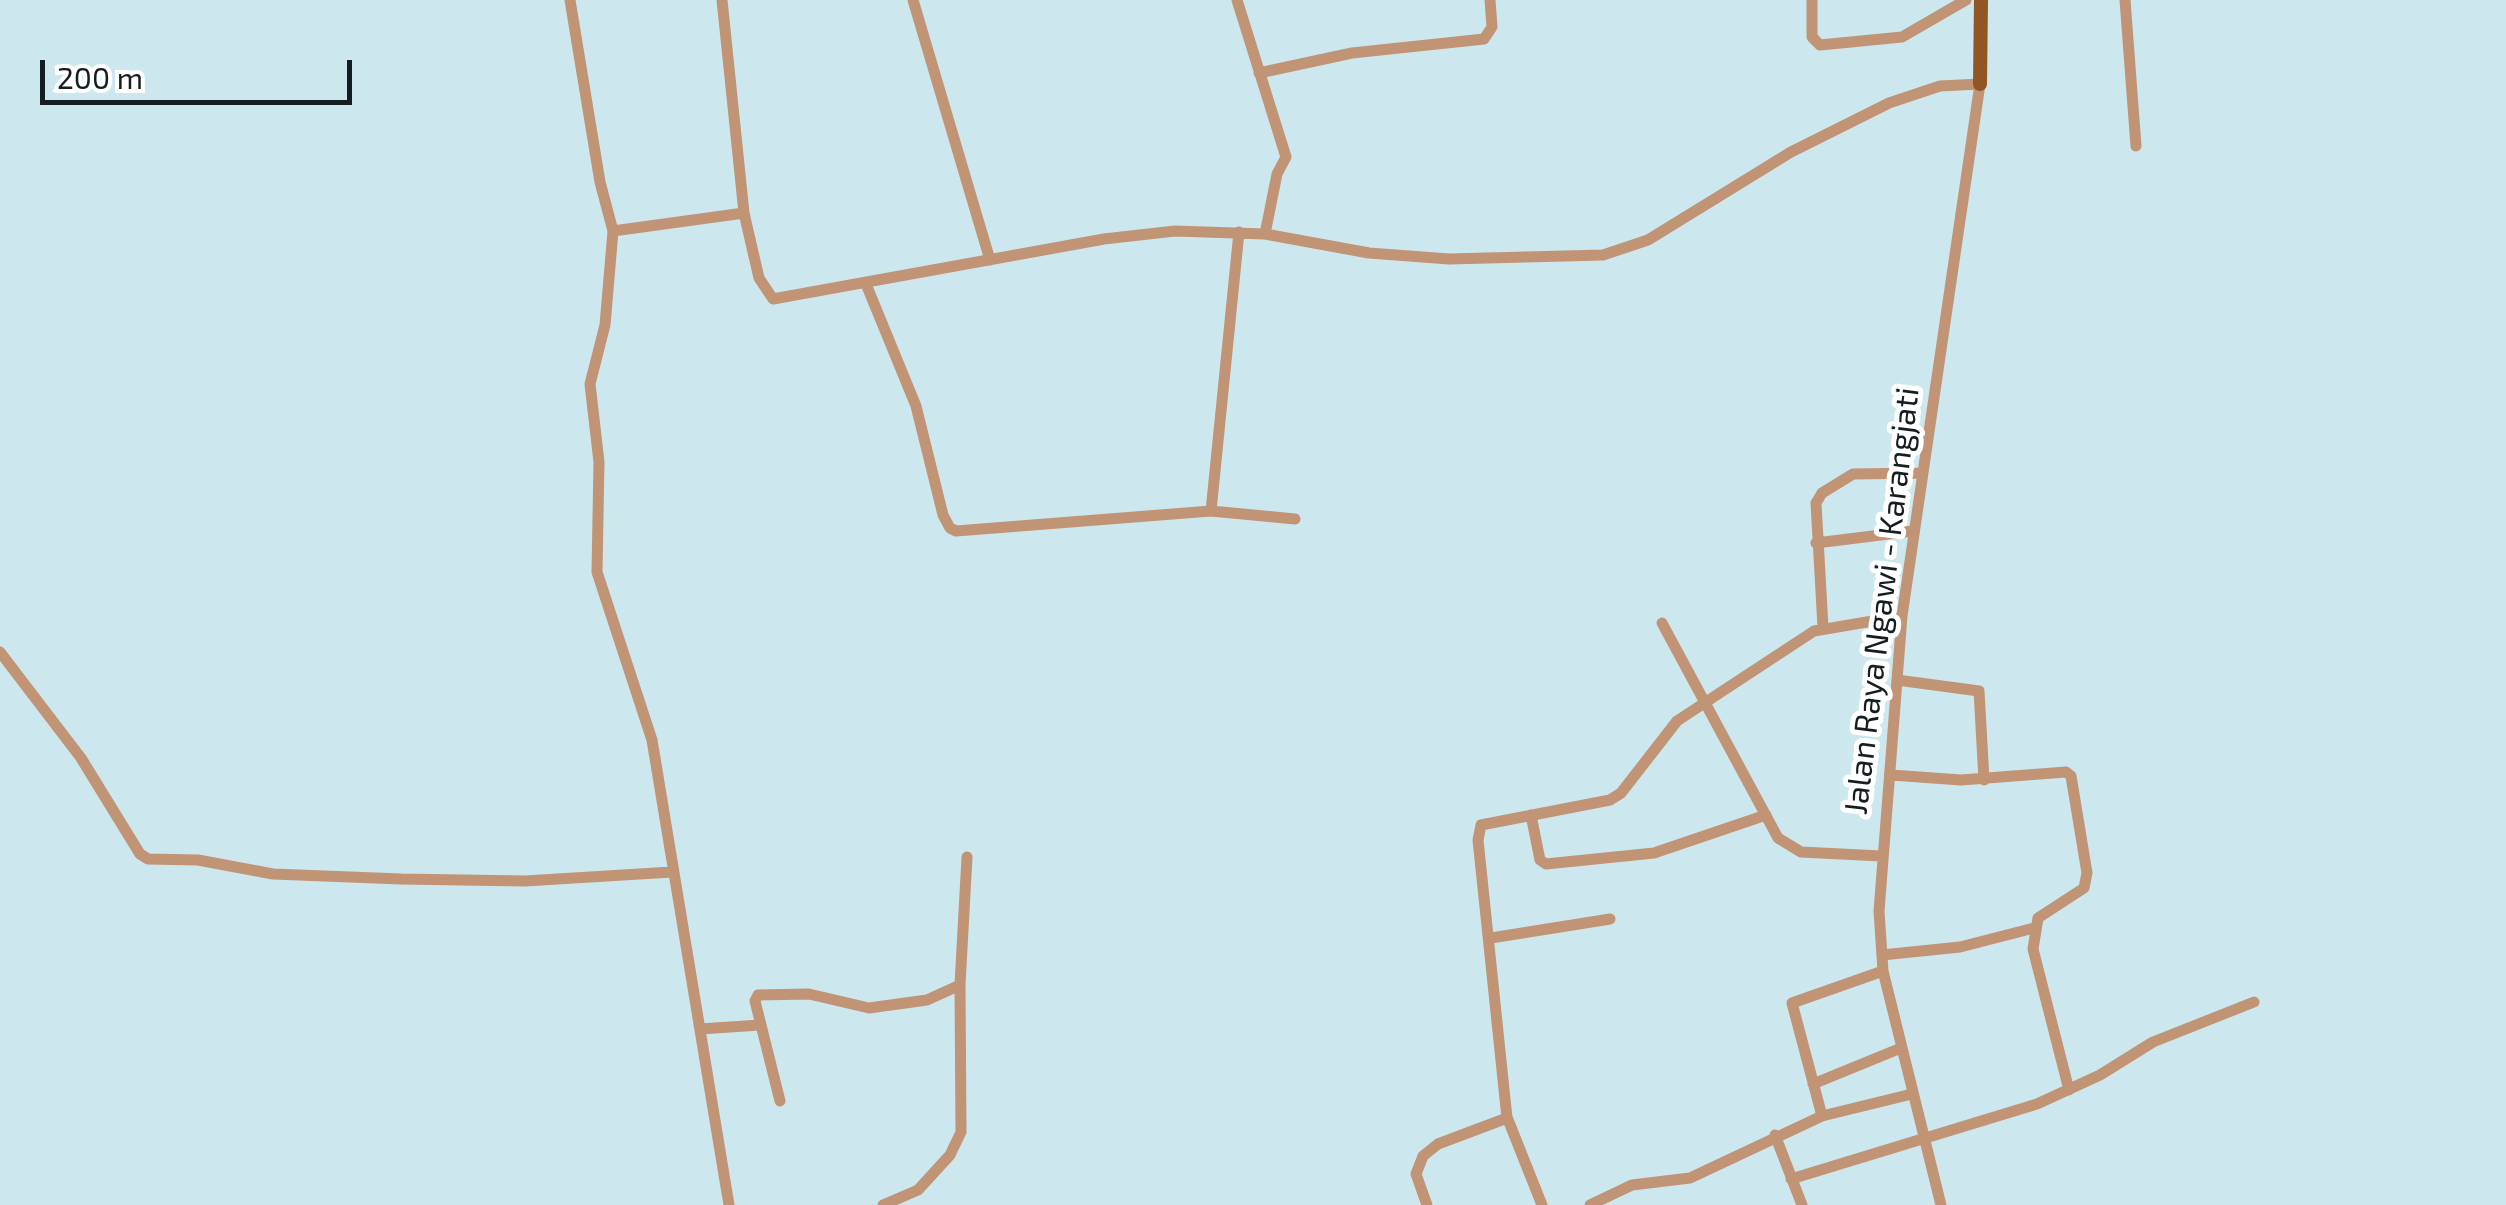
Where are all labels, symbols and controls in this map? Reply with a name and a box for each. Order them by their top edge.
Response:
scale bar [45,40,358,102]
text: 200 m [57,59,143,95]
street label: Jalan Raya Ngawi - Karangjati [1837,385,1927,817]

